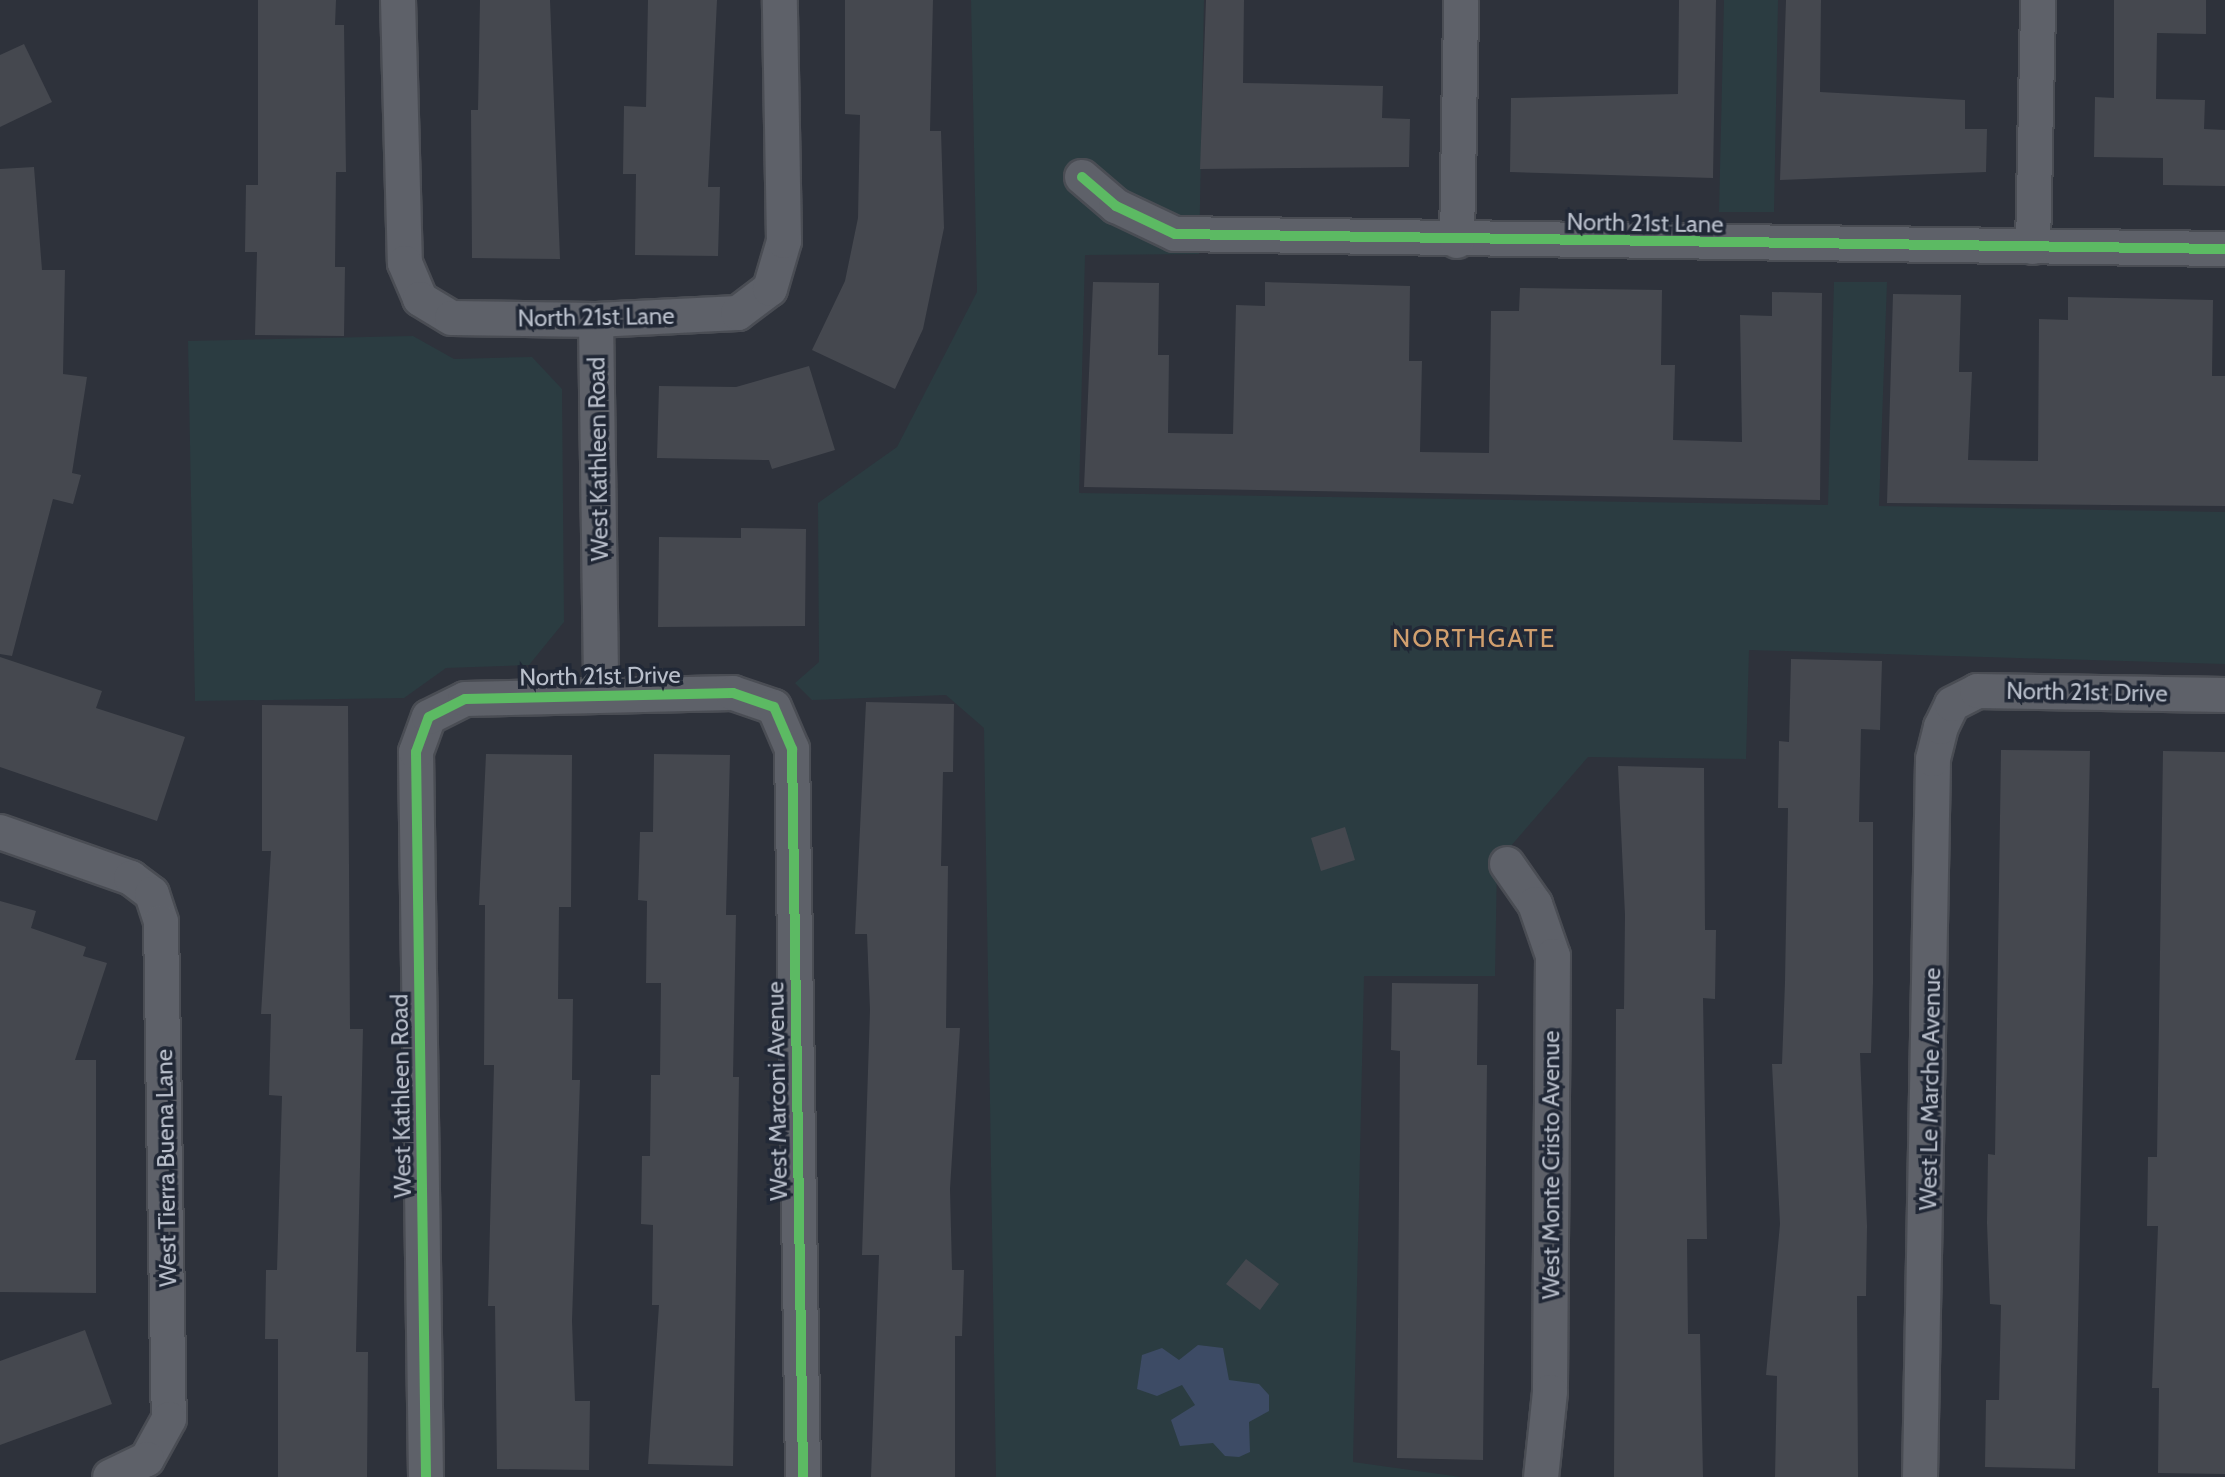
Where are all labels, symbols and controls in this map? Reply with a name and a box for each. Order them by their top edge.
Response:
street label: North 21st Lane [1566,207,1724,239]
street label: North 21st Lane [517,301,675,333]
street label: West Kathleen Road [582,357,614,561]
district label: NORTHGATE [1392,623,1556,655]
street label: North 21st Drive [519,660,681,692]
street label: North 21st Drive [2006,676,2168,708]
street label: West Le Marche Avenue [1913,967,1947,1211]
street label: West Marconi Avenue [761,981,793,1201]
street label: West Kathleen Road [385,994,417,1198]
street label: West Monte Cristo Avenue [1537,1031,1565,1299]
street label: West Tierra Buena Lane [150,1049,182,1287]

